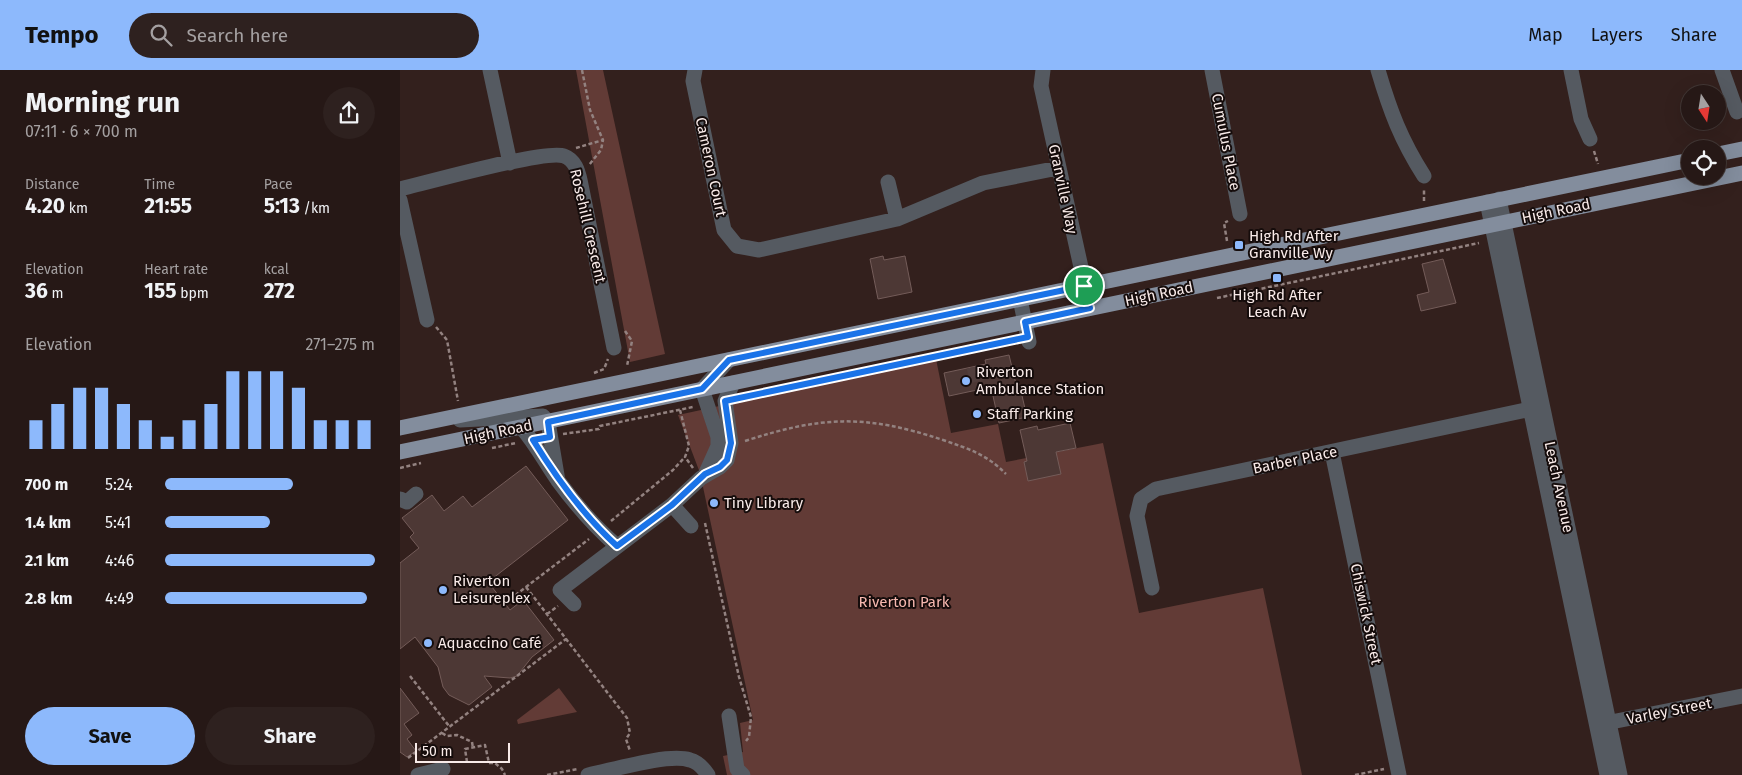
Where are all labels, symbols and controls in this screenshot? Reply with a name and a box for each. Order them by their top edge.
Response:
search box [129,13,479,58]
text: Tempo [25,21,99,49]
icon: search [147,21,175,49]
text: Search here [187,24,288,47]
text: Map [1528,24,1563,46]
text: Layers [1591,24,1643,46]
text: Share [1671,24,1717,46]
north arrow [1681,85,1726,130]
map controls [1681,85,1726,185]
text: Morning run [25,86,180,119]
button: share [323,87,375,139]
street label: Cumulus Place [1208,92,1244,192]
street label: Cameron Court [692,116,730,219]
text: 07:11 · 6 × 700 m [25,122,138,141]
button: locate [1681,140,1726,185]
street label: Granville Way [1045,142,1081,236]
street label: Rosehill Crescent [566,167,610,285]
text: Distance [25,176,79,193]
text: Time [144,176,175,193]
text: Pace [264,176,293,193]
text: 4.20 [25,193,65,219]
text: 21:55 [144,193,192,219]
text: 5:13 [264,193,300,219]
street label: High Road [1520,195,1592,227]
text: km [65,200,88,217]
text: /km [300,200,330,217]
place label: High Rd After Granville Wy [1249,227,1339,262]
marker: High Rd After Granville Wy [1233,239,1245,251]
text: Elevation [25,261,84,278]
text: Heart rate [144,261,208,278]
text: kcal [264,261,289,278]
pin [1063,265,1105,307]
icon: arrive [1070,272,1098,300]
marker: High Rd After Leach Av [1271,272,1283,284]
text: 36 [25,278,48,304]
text: 155 [144,278,176,304]
text: 272 [264,278,295,304]
street label: High Road [1123,278,1195,310]
text: m [48,285,63,302]
text: bpm [176,285,209,302]
place label: High Rd After Leach Av [1232,286,1322,321]
text: Elevation [25,335,92,354]
text: 271–275 m [306,335,375,354]
place label: Riverton Ambulance Station [976,363,1104,398]
marker: Riverton Ambulance Station [960,375,972,387]
place label: Staff Parking [987,405,1073,423]
marker: Staff Parking [971,408,983,420]
street label: High Road [462,416,534,448]
street label: Leach Avenue [1541,440,1577,534]
street label: Barber Place [1251,442,1339,478]
text: 700 m [25,475,68,494]
text: 5:24 [105,475,133,494]
place label: Tiny Library [724,494,804,512]
marker: Tiny Library [708,497,720,509]
text: 1.4 km [25,513,71,532]
text: 5:41 [105,513,131,532]
text: 2.1 km [25,551,69,570]
text: 4:46 [105,551,134,570]
street label: Chiswick Street [1347,562,1386,667]
place label: Riverton Leisureplex [453,572,531,607]
marker: Riverton Leisureplex [437,584,449,596]
text: 2.8 km [25,589,73,608]
text: 4:49 [105,589,134,608]
park label: Riverton Park [859,593,950,611]
place label: Aquaccino Café [438,634,542,652]
marker: Aquaccino Café [422,637,434,649]
street label: Varley Street [1625,694,1714,728]
button: Save [25,707,195,765]
button: Share [205,707,375,765]
scale bar [415,740,510,763]
text: 50 m [422,743,453,760]

